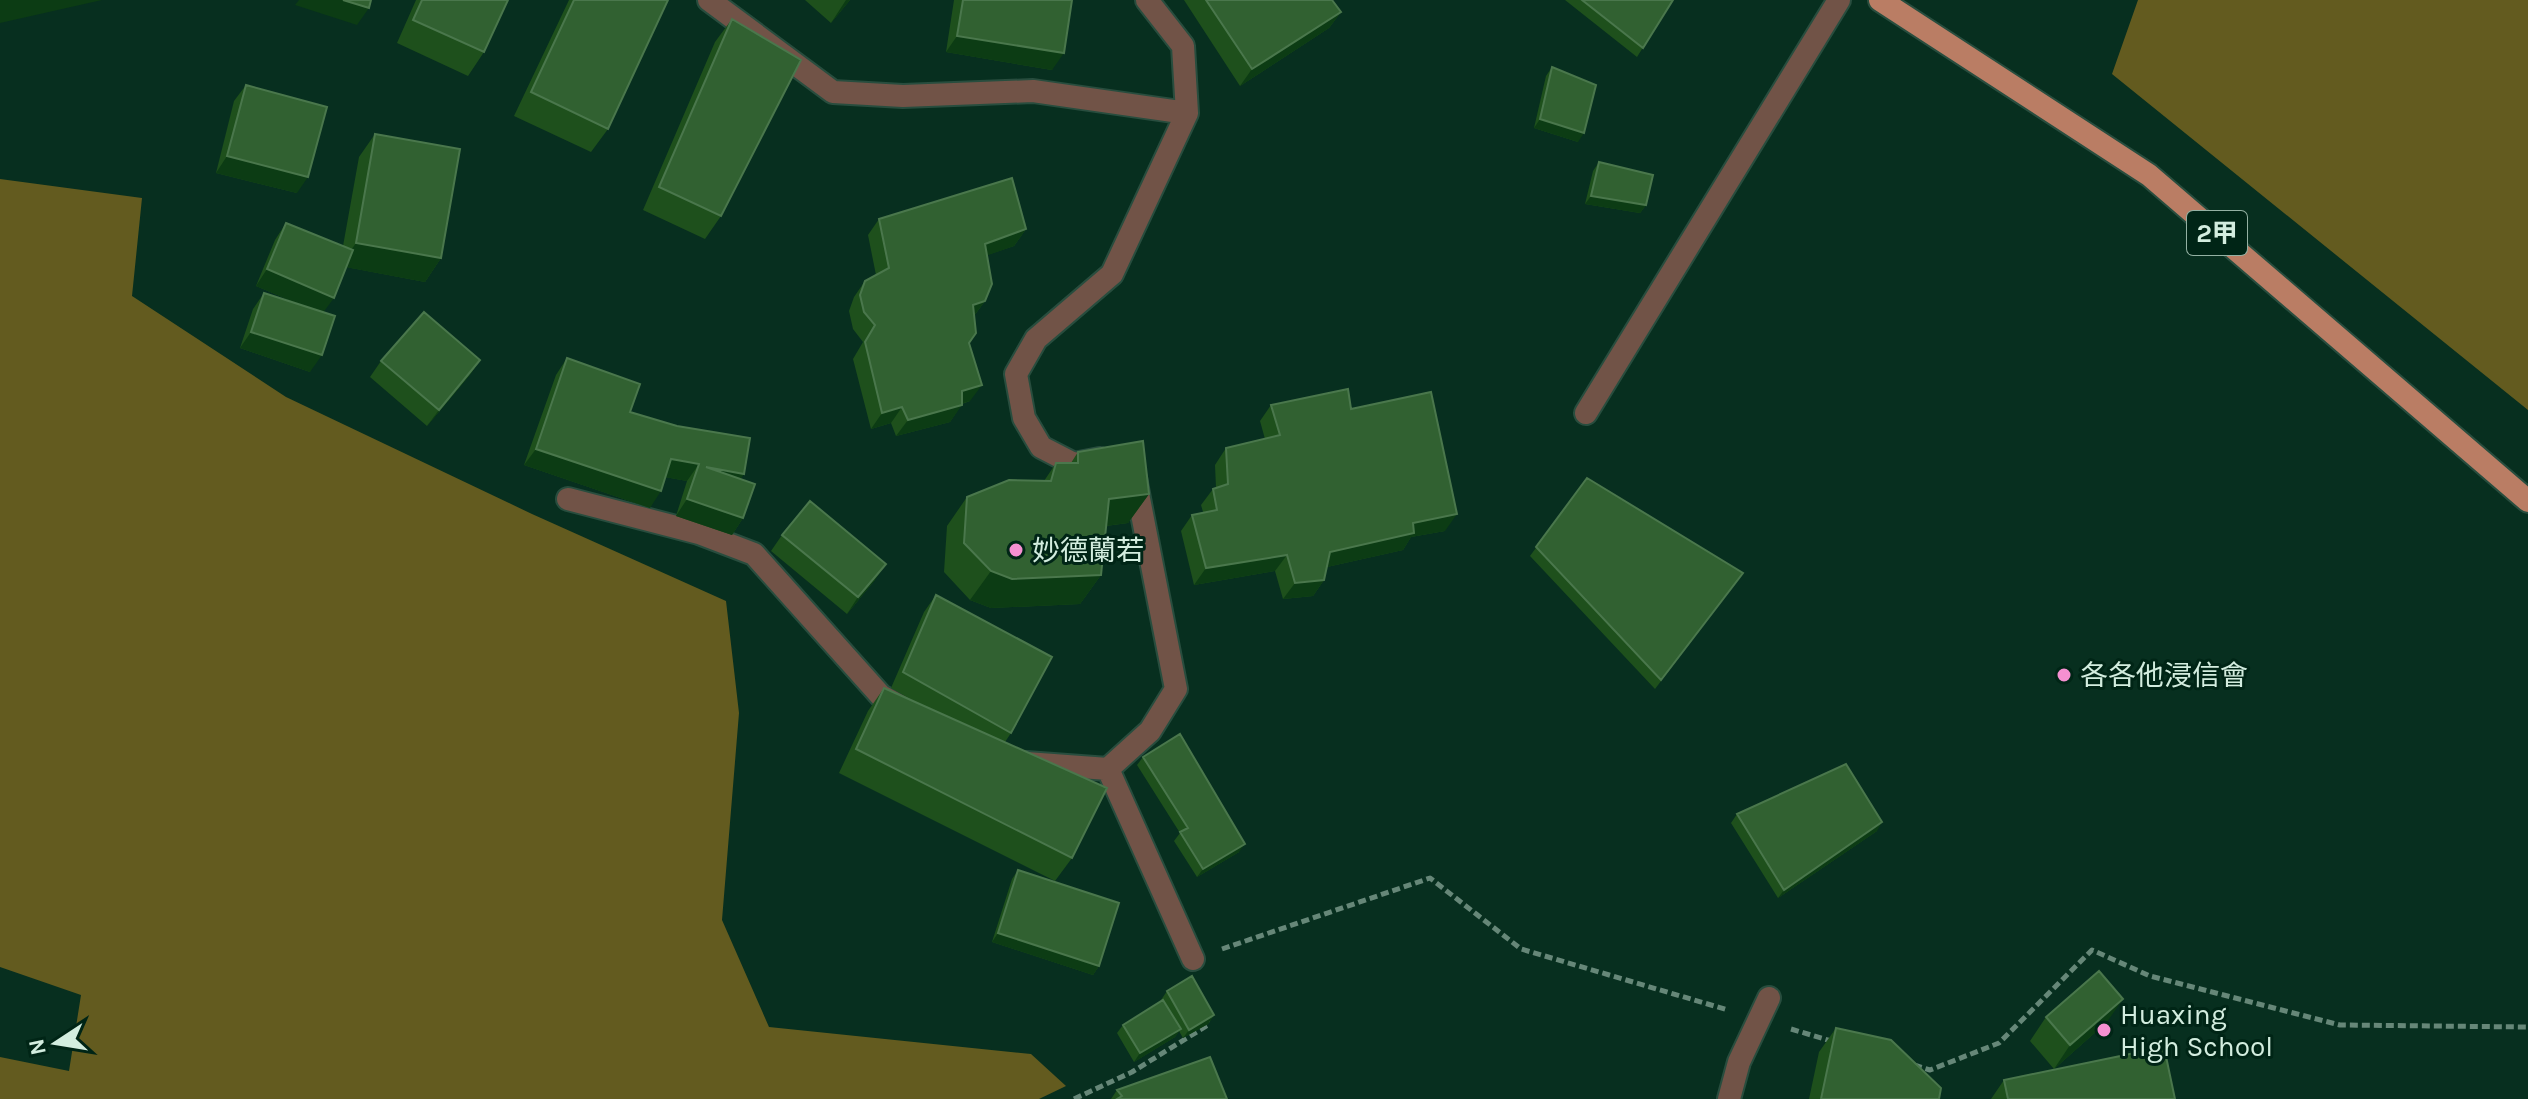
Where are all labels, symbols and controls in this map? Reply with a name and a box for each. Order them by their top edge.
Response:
road number: 2甲 [2187,211,2247,255]
place label: 妙德蘭若 [1032,534,1144,567]
marker: 妙德蘭若 [1007,541,1025,559]
place label: 各各他浸信會 [2080,659,2248,692]
marker: 各各他浸信會 [2055,666,2073,684]
place label: Huaxing High School [2120,998,2273,1063]
north arrow [16,1003,96,1083]
marker: Huaxing High School [2095,1021,2113,1039]
text: N [23,1037,52,1057]

